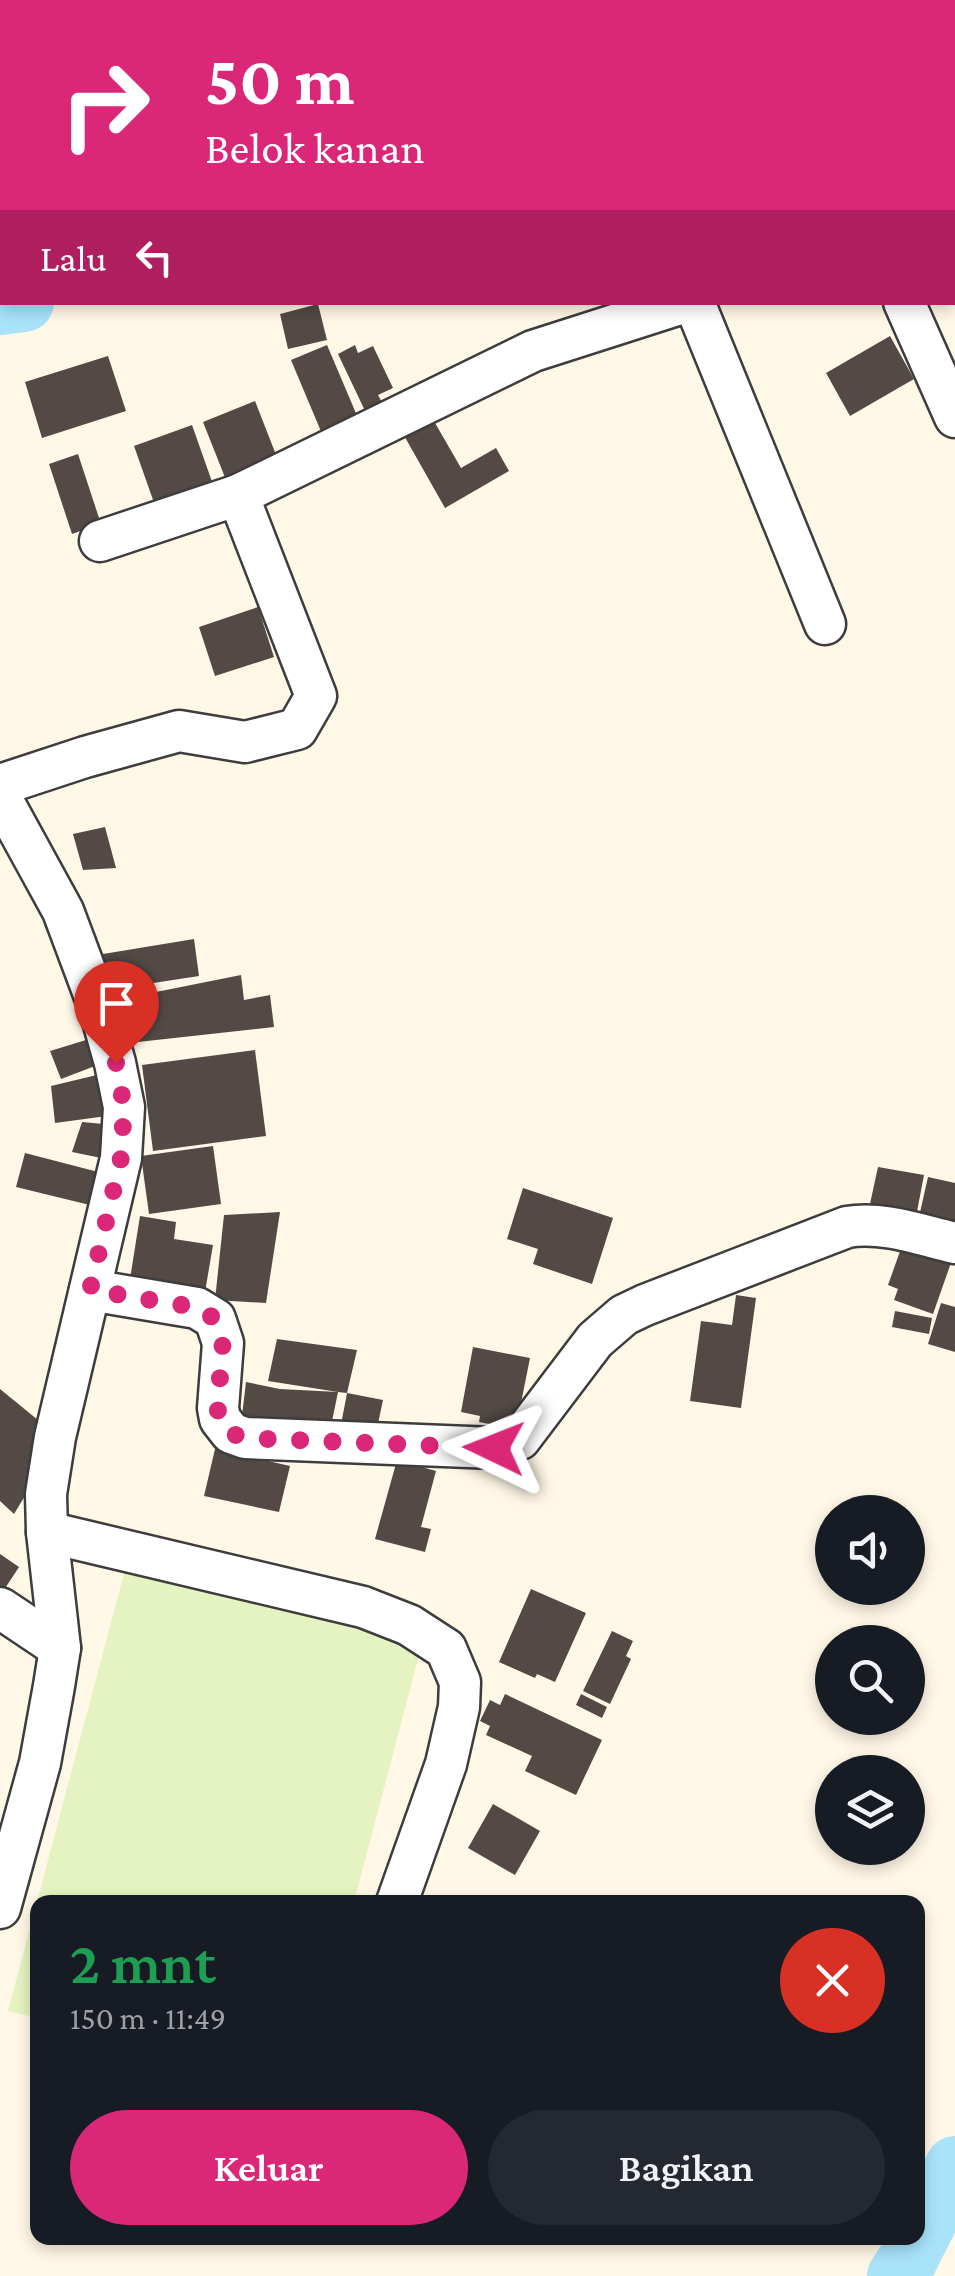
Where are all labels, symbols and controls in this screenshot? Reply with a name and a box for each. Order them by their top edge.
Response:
icon: right [40,40,170,170]
text: 50 m [205,41,355,119]
text: Belok kanan [205,123,425,173]
icon: left [127,230,182,285]
text: Lalu [40,237,107,279]
pin [74,961,159,1064]
icon: arrive [89,976,144,1031]
position arrow [442,1396,546,1500]
map controls [815,1495,925,1865]
button: sound [815,1495,925,1605]
button: search [815,1625,925,1735]
button: layers [815,1755,925,1865]
button: close [780,1928,885,2033]
text: 2 mnt [70,1929,216,1996]
text: 150 m · 11:49 [70,2000,226,2036]
button: Keluar [70,2110,468,2225]
button: Bagikan [488,2110,885,2225]

